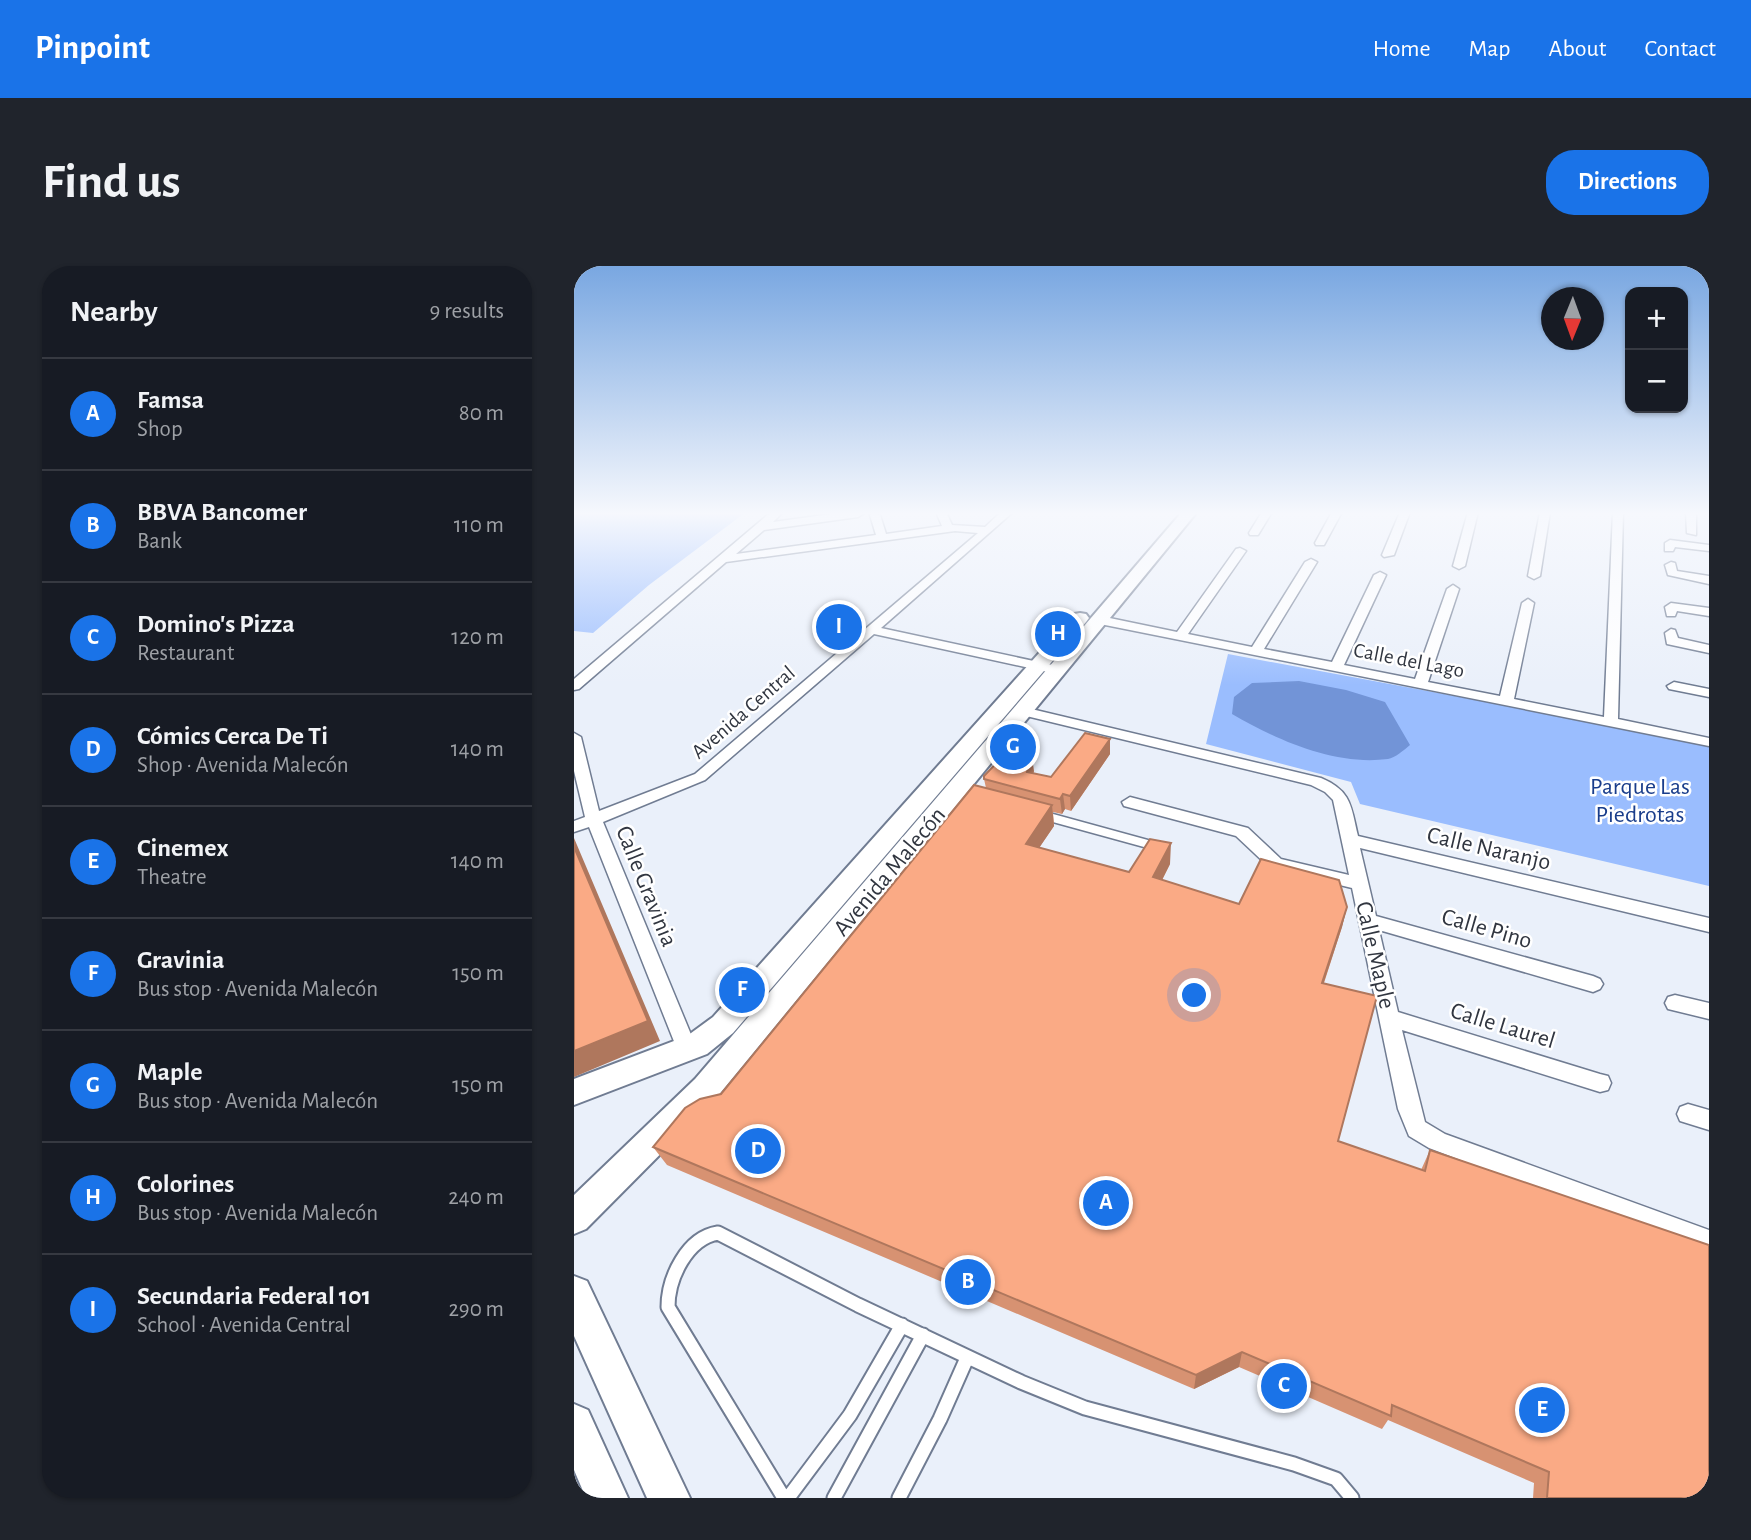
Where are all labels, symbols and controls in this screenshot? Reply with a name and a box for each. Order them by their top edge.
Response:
text: Pinpoint [35,32,150,65]
text: Home [1373,37,1431,61]
text: Map [1469,37,1511,61]
text: About [1549,37,1606,61]
text: Contact [1644,37,1716,61]
button: Directions [1546,150,1709,215]
text: Find us [42,158,181,207]
north arrow [1541,287,1604,350]
map controls [1625,287,1688,413]
button: + [1625,287,1688,350]
text: Nearby [70,297,158,327]
text: 9 results [430,300,504,323]
button: − [1625,350,1688,413]
text: Famsa [137,387,204,413]
text: A [86,402,100,425]
text: 80 m [459,402,504,425]
text: Shop [137,418,183,441]
text: BBVA Bancomer [137,499,307,525]
text: B [86,514,100,537]
text: 110 m [454,514,504,537]
text: Bank [137,530,182,553]
pin: I [816,601,862,653]
pin: H [1035,608,1081,660]
text: Domino's Pizza [137,611,295,637]
text: C [87,626,99,649]
text: 120 m [451,626,504,649]
street label: Calle del Lago [1352,639,1466,682]
text: Restaurant [137,642,234,665]
street label: Avenida Central [688,662,799,763]
pin: G [990,721,1036,773]
text: Cómics Cerca De Ti [137,723,328,749]
text: D [85,738,101,761]
text: 140 m [451,738,504,761]
text: Shop · Avenida Malecón [137,754,349,777]
park label: Parque Las Piedrotas [1590,775,1690,827]
street label: Avenida Malecón [829,803,950,941]
street label: Calle Gravinia [611,823,681,950]
street label: Calle Naranjo [1425,823,1553,875]
text: Cinemex [137,835,229,861]
text: E [87,850,99,873]
text: 140 m [451,850,504,873]
text: Theatre [137,866,207,889]
street label: Calle Maple [1351,899,1399,1011]
street label: Calle Pino [1439,905,1535,953]
text: Gravinia [137,947,225,973]
text: F [88,962,98,985]
text: 150 m [452,962,504,985]
pin: F [719,964,765,1016]
text: Bus stop · Avenida Malecón [137,978,378,1001]
your location [1177,978,1211,1012]
street label: Calle Laurel [1447,999,1558,1053]
text: Maple [137,1059,203,1085]
text: G [86,1074,100,1097]
text: 150 m [452,1074,504,1097]
text: Bus stop · Avenida Malecón [137,1090,378,1113]
pin: D [735,1125,781,1177]
text: Colorines [137,1171,234,1197]
pin: A [1083,1177,1129,1229]
text: H [85,1186,101,1209]
text: 240 m [448,1186,504,1209]
text: Bus stop · Avenida Malecón [137,1202,378,1225]
pin: B [945,1256,991,1308]
text: Secundaria Federal 101 [137,1283,371,1309]
text: I [90,1298,96,1321]
text: 290 m [448,1298,504,1321]
text: School · Avenida Central [137,1314,351,1337]
pin: C [1261,1360,1307,1412]
pin: E [1519,1384,1565,1436]

